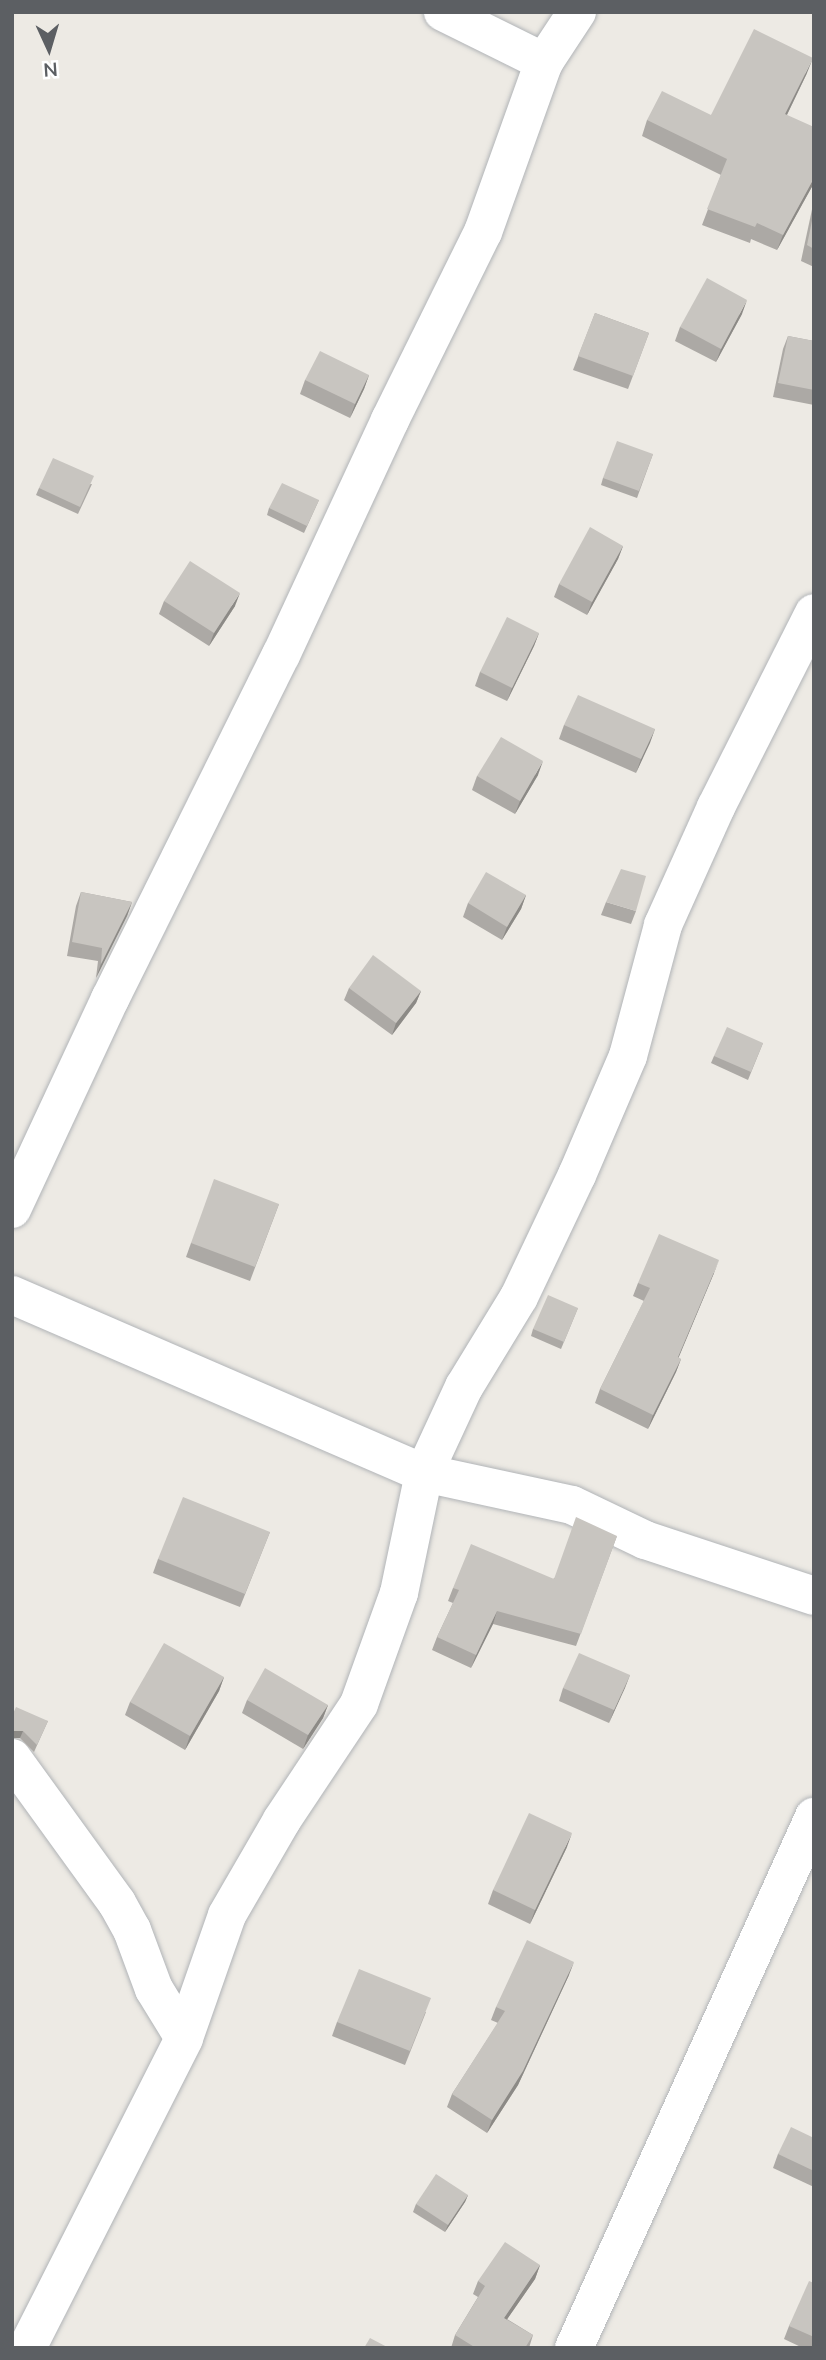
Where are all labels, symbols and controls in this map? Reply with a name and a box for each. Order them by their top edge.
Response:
north arrow [14,14,84,84]
text: N [42,57,58,82]

